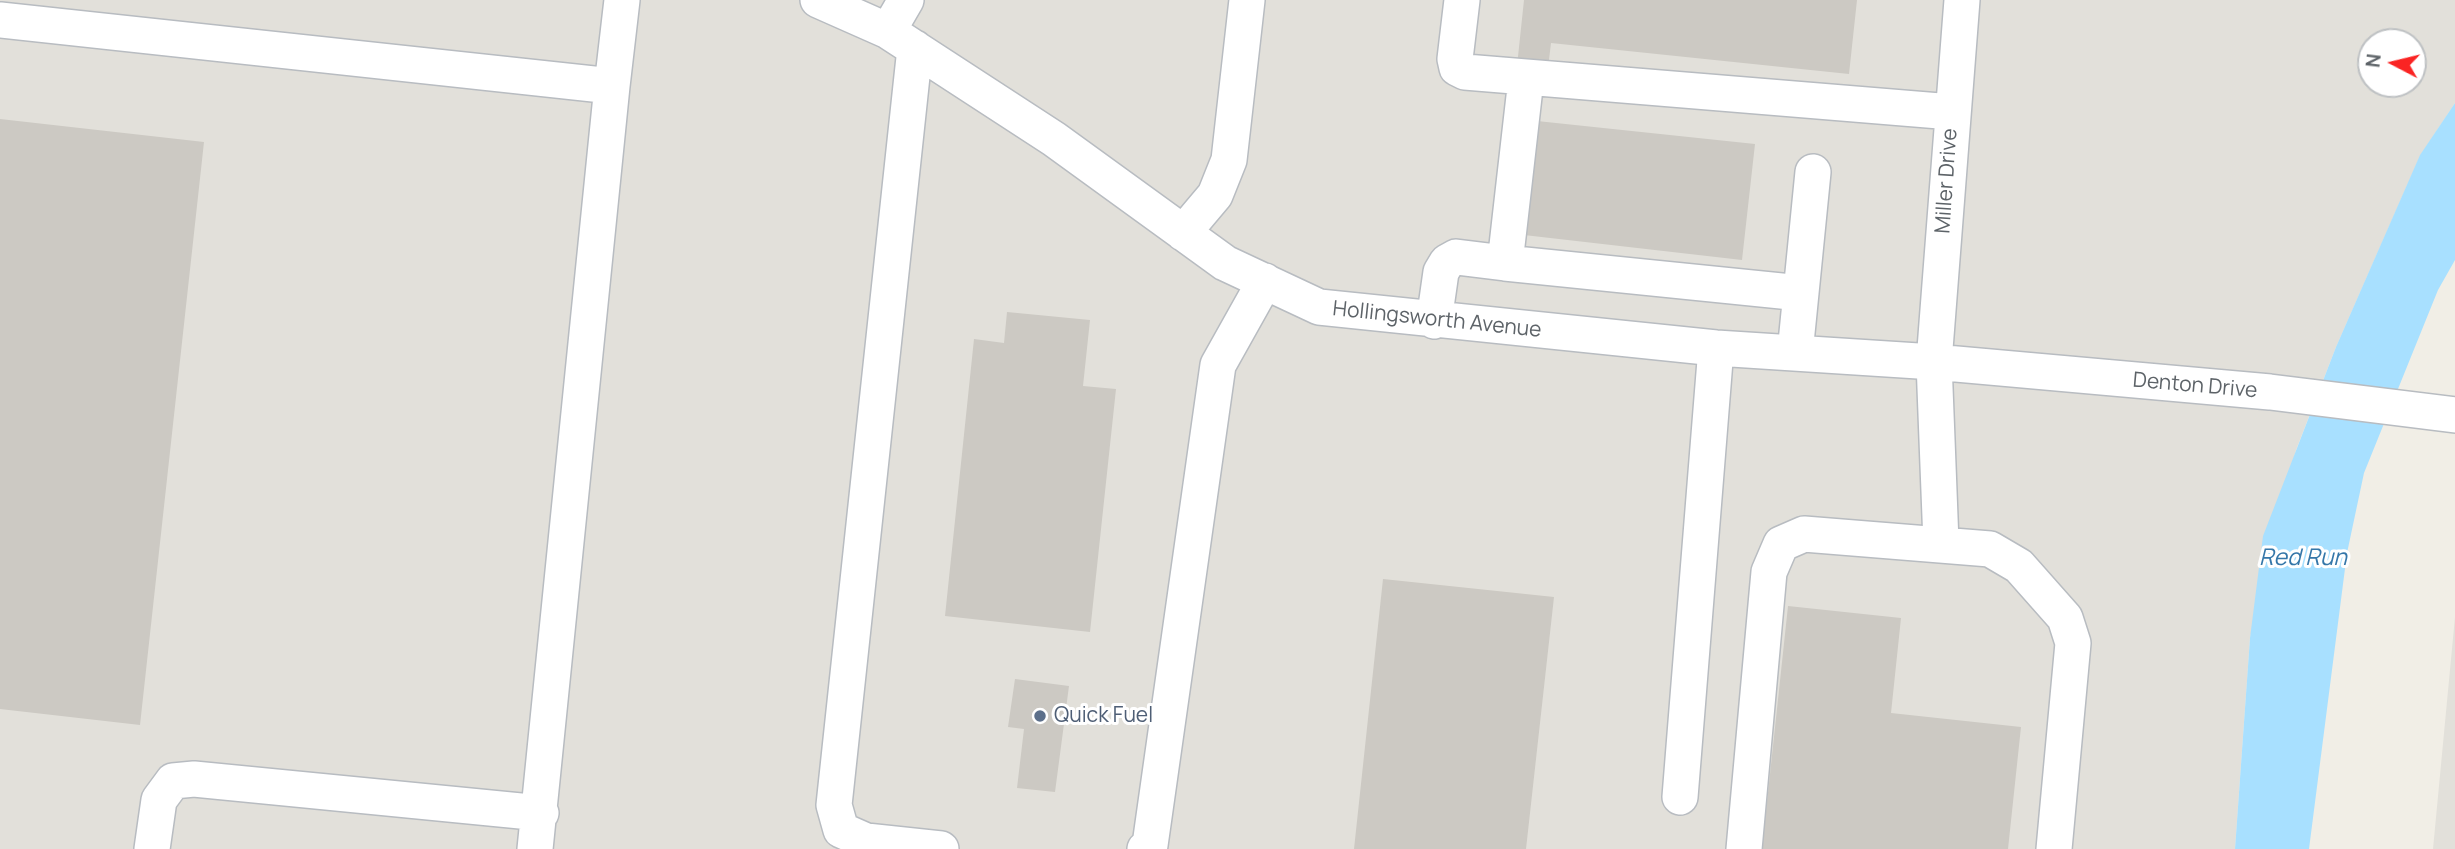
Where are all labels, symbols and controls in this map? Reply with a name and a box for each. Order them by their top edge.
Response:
north arrow [2357,28,2427,98]
text: N [2359,52,2387,69]
street label: Miller Drive [1931,127,1963,235]
street label: Hollingsworth Avenue [1331,297,1543,343]
street label: Denton Drive [2132,368,2258,404]
water label: Red Run [2259,545,2347,573]
place label: Quick Fuel [1054,703,1153,729]
marker: Quick Fuel [1032,708,1048,724]

